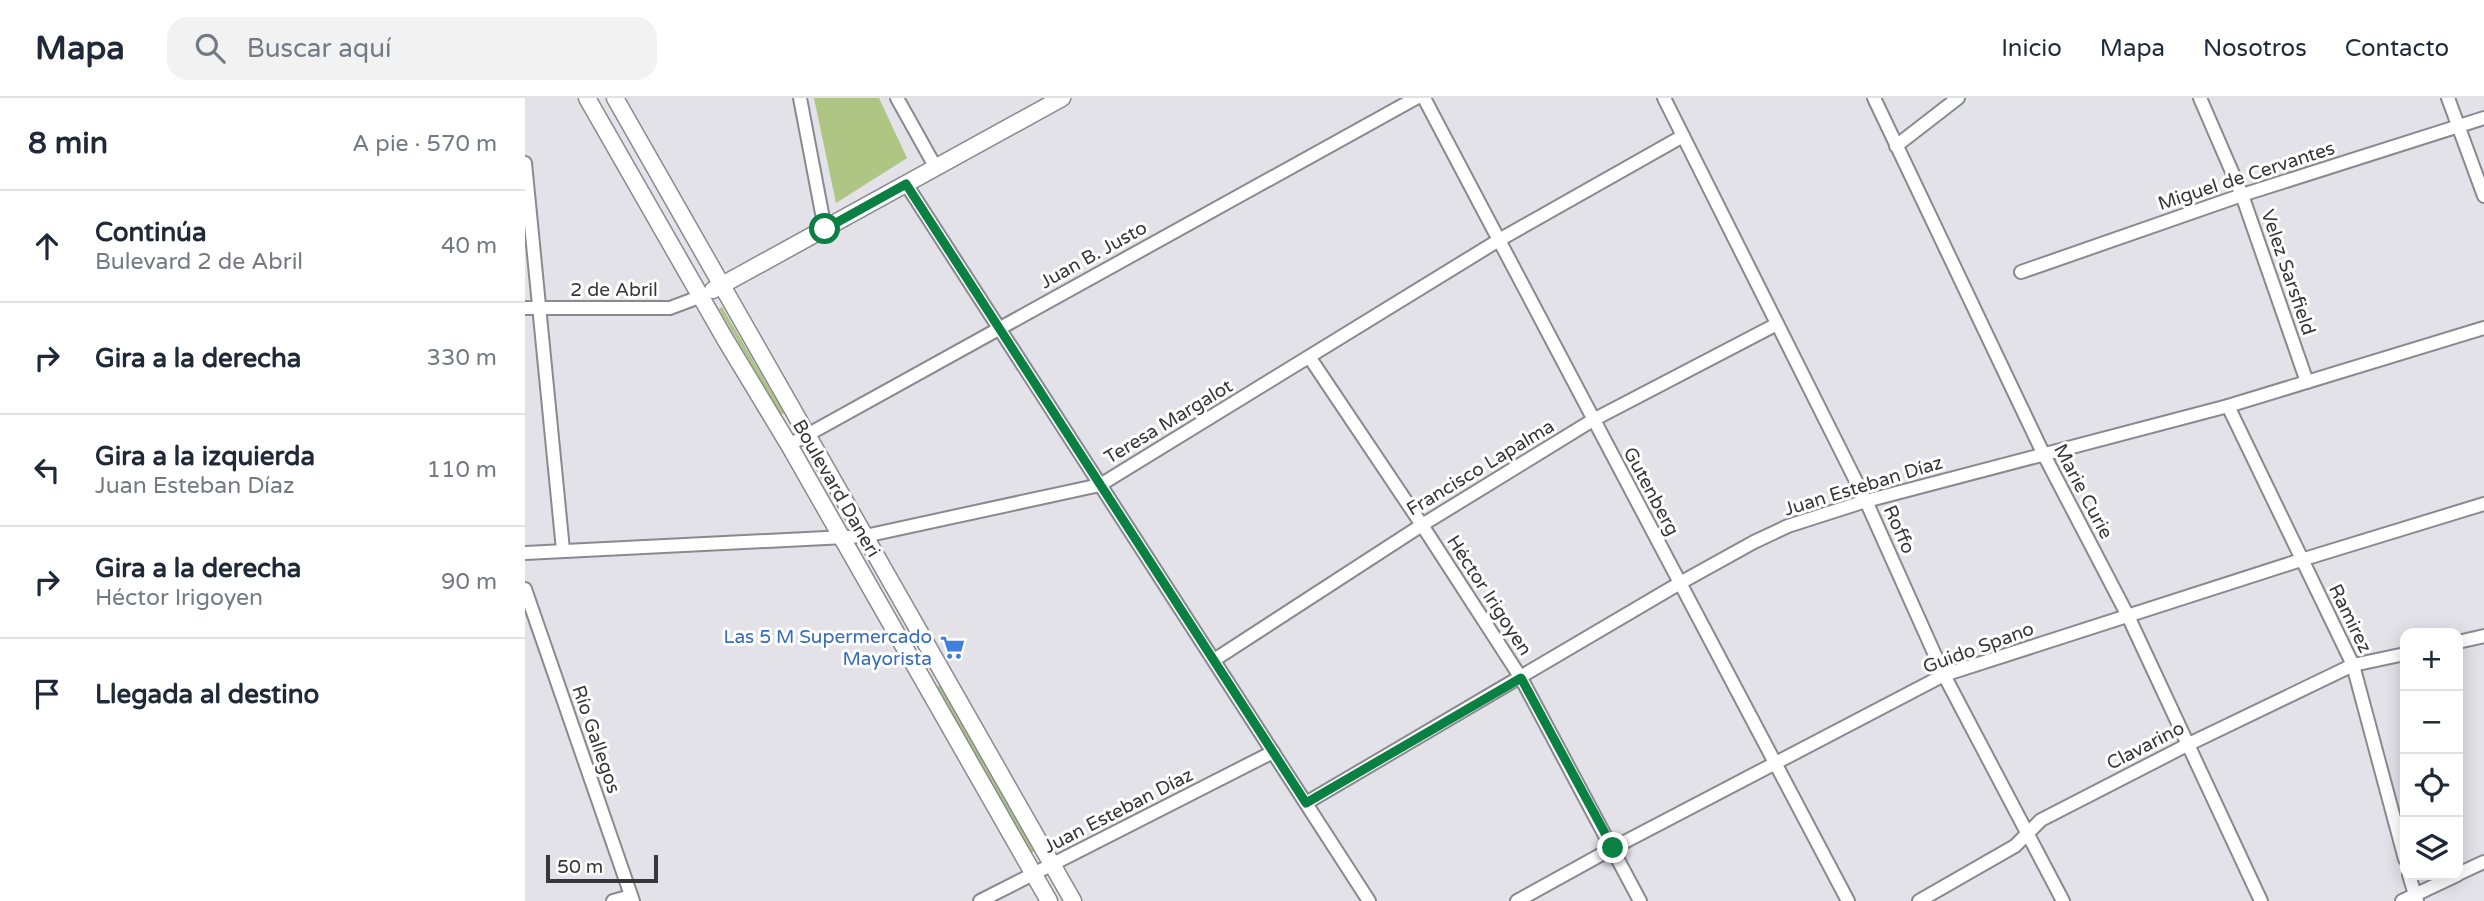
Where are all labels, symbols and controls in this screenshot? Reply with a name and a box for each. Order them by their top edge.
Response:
search box [167,17,657,80]
text: Mapa [35,29,125,68]
icon: search [191,29,229,67]
text: Buscar aquí [247,33,391,64]
text: Inicio [2001,34,2062,63]
text: Mapa [2100,34,2165,63]
text: Nosotros [2203,34,2307,63]
text: Contacto [2345,34,2449,63]
text: 8 min [28,125,108,162]
text: A pie · 570 m [352,130,497,158]
street label: Miguel de Cervantes [2155,137,2337,215]
street label: Velez Sarsfield [2256,207,2320,338]
route start [809,213,840,244]
street label: Juan B. Justo [1036,216,1151,293]
text: Continúa [95,217,207,248]
icon: ahead [28,227,66,265]
text: 40 m [441,232,497,260]
text: Bulevard 2 de Abril [95,248,303,276]
street label: 2 de Abril [570,279,658,301]
icon: right [28,339,66,377]
text: Gira a la derecha [95,343,301,374]
text: 330 m [427,344,497,372]
street label: Teresa Margalot [1100,375,1237,469]
street label: Francisco Lapalma [1403,415,1558,521]
street label: Boulevard Daneri [788,416,884,561]
street label: Marie Curie [2049,440,2117,543]
text: Gira a la izquierda [95,441,315,472]
street label: Gutenberg [1619,443,1684,540]
icon: left [28,451,66,489]
street label: Juan Esteban Díaz [1781,451,1945,521]
text: 110 m [427,456,497,484]
text: Juan Esteban Díaz [95,472,294,500]
street label: Roffo [1879,502,1919,557]
street label: Héctor Irigoyen [1442,531,1536,660]
text: Gira a la derecha [95,553,301,584]
icon: right [28,563,66,601]
text: 90 m [441,568,497,596]
street label: Ramirez [2324,581,2376,656]
text: Héctor Irigoyen [95,584,263,612]
street label: Guido Spano [1920,618,2037,678]
place label: Las 5 M Supermercado Mayorista [723,626,932,670]
map controls [2400,628,2463,880]
button: + [2400,628,2463,691]
supermarket icon: Las 5 M Supermercado Mayorista [938,633,966,661]
icon: arrive [28,675,66,713]
text: Llegada al destino [95,679,319,710]
street label: Río Gallegos [567,682,625,796]
button: − [2400,691,2463,754]
street label: Clavarino [2103,717,2188,775]
button: locate [2400,754,2463,817]
street label: Juan Esteban Díaz [1040,764,1197,858]
button: layers [2400,817,2463,880]
route end [1597,832,1628,863]
scale bar [546,852,658,884]
text: 50 m [557,856,603,878]

